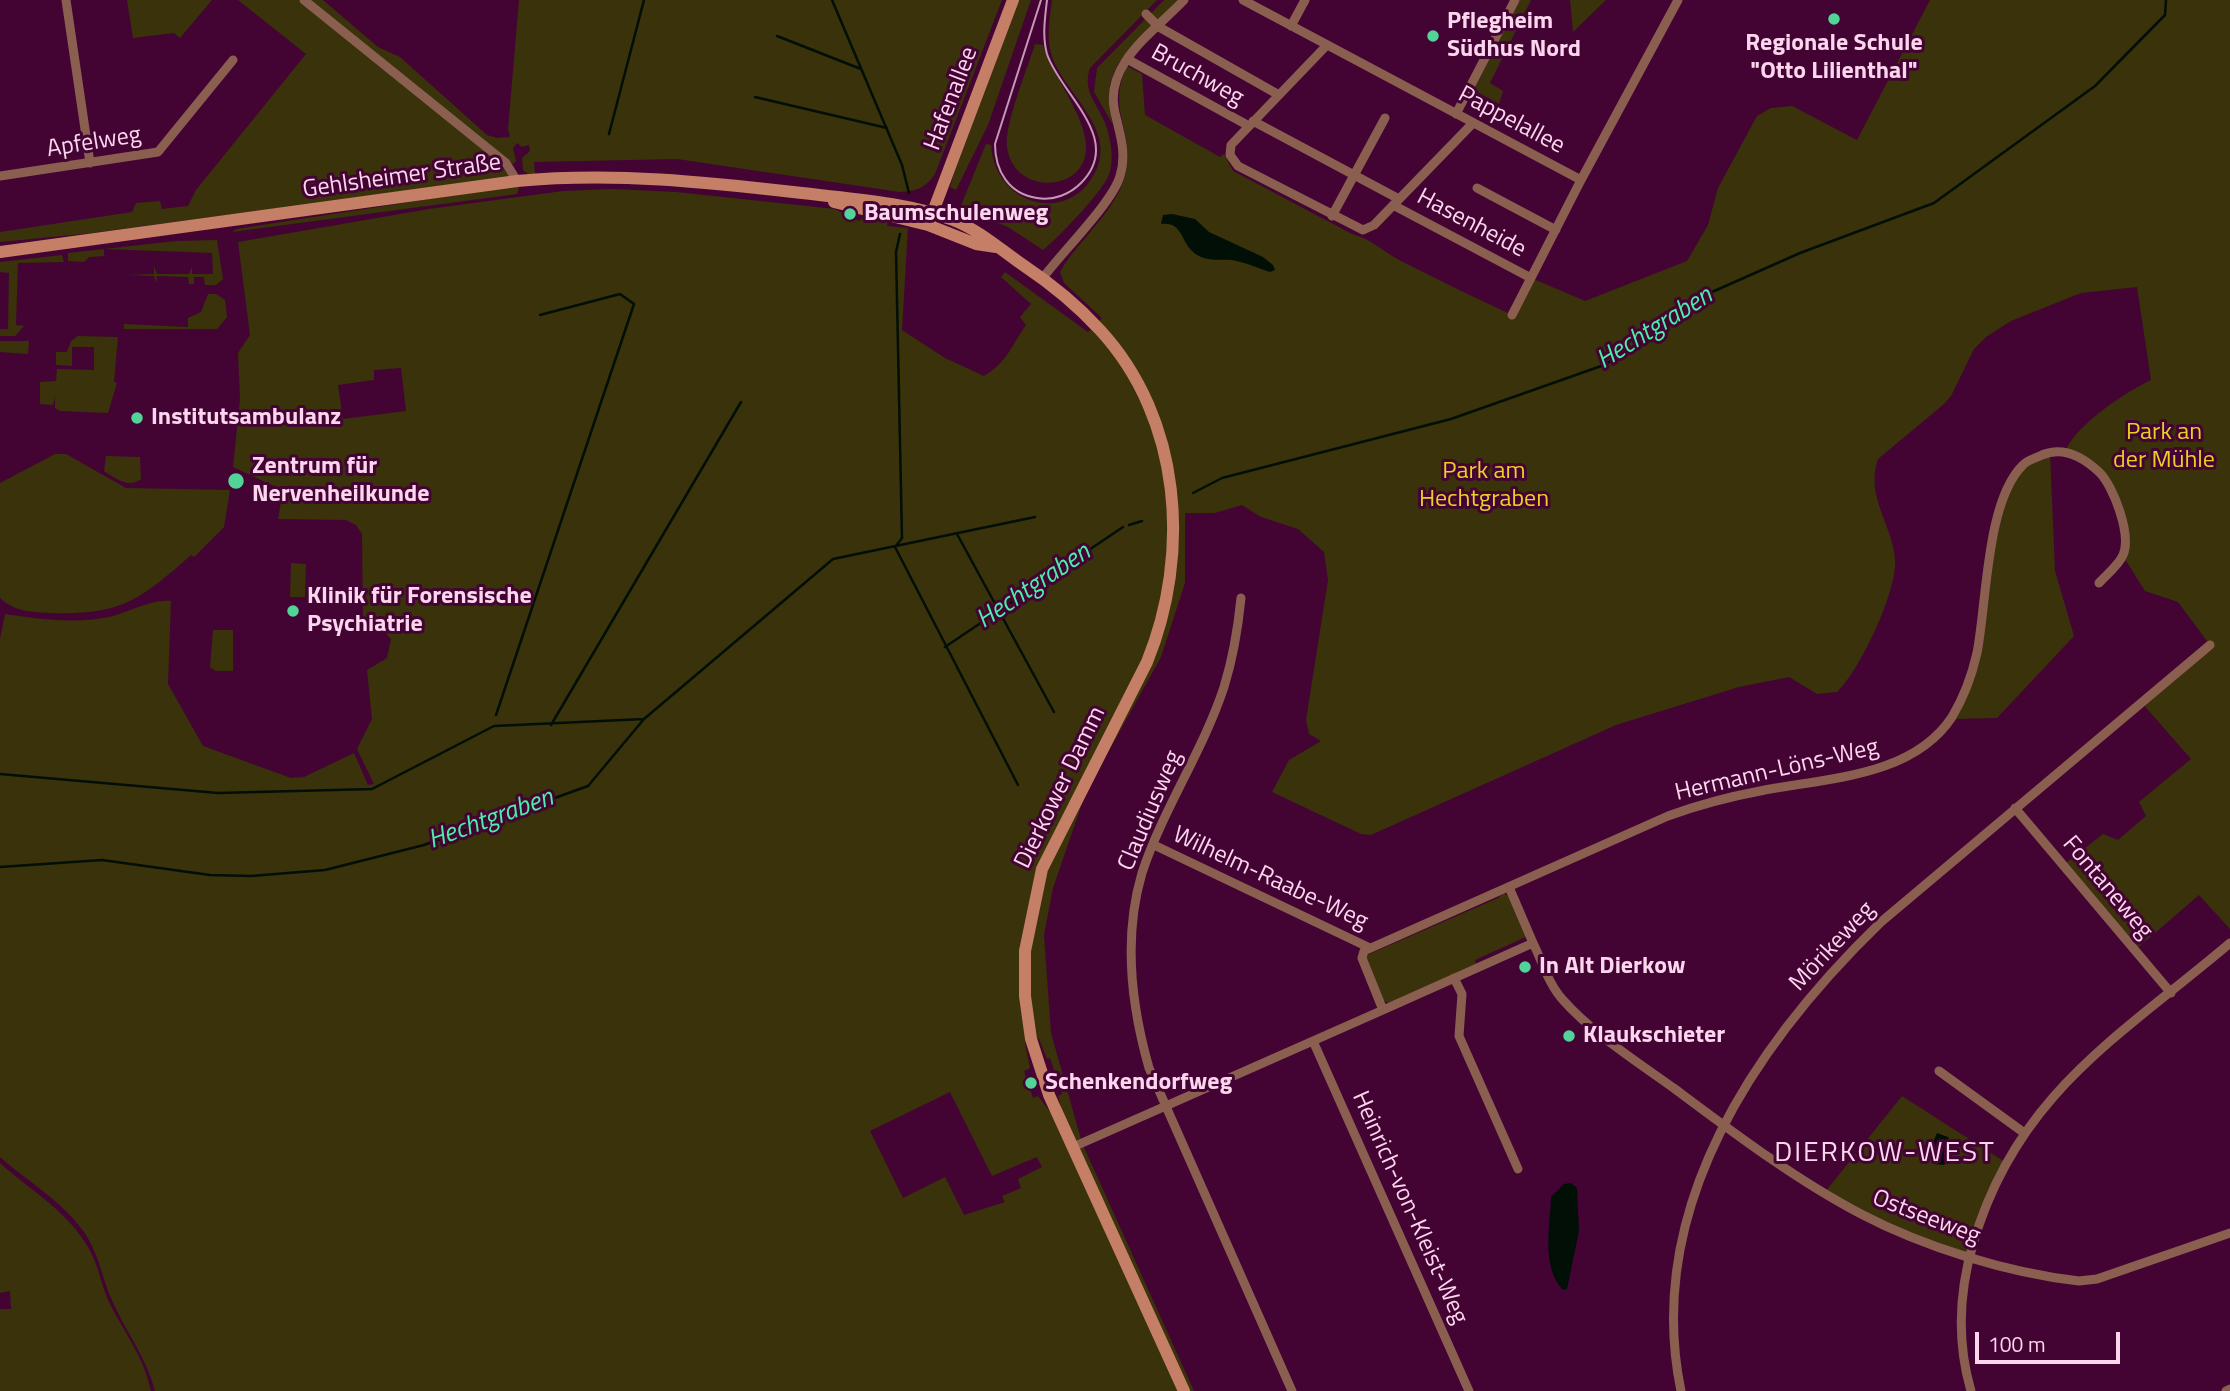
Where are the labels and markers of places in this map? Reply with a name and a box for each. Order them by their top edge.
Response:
place label: Pflegheim Südhus Nord [1447,8,1581,64]
marker: Regionale Schule "Otto Lilienthal" [1826,11,1842,27]
marker: Pflegheim Südhus Nord [1425,28,1441,44]
place label: Regionale Schule "Otto Lilienthal" [1745,30,1923,86]
place label: Baumschulenweg [864,200,1048,228]
marker: Baumschulenweg [842,206,858,222]
place label: Institutsambulanz [151,404,341,432]
marker: Institutsambulanz [129,410,145,426]
place label: Zentrum für Nervenheilkunde [252,453,429,509]
marker: Zentrum für Nervenheilkunde [226,471,246,491]
place label: Klinik für Forensische Psychiatrie [307,583,532,639]
marker: Klinik für Forensische Psychiatrie [285,603,301,619]
place label: In Alt Dierkow [1539,953,1685,981]
marker: In Alt Dierkow [1517,959,1533,975]
place label: Klaukschieter [1583,1022,1725,1050]
marker: Klaukschieter [1561,1028,1577,1044]
place label: Schenkendorfweg [1045,1069,1232,1097]
marker: Schenkendorfweg [1023,1075,1039,1091]

